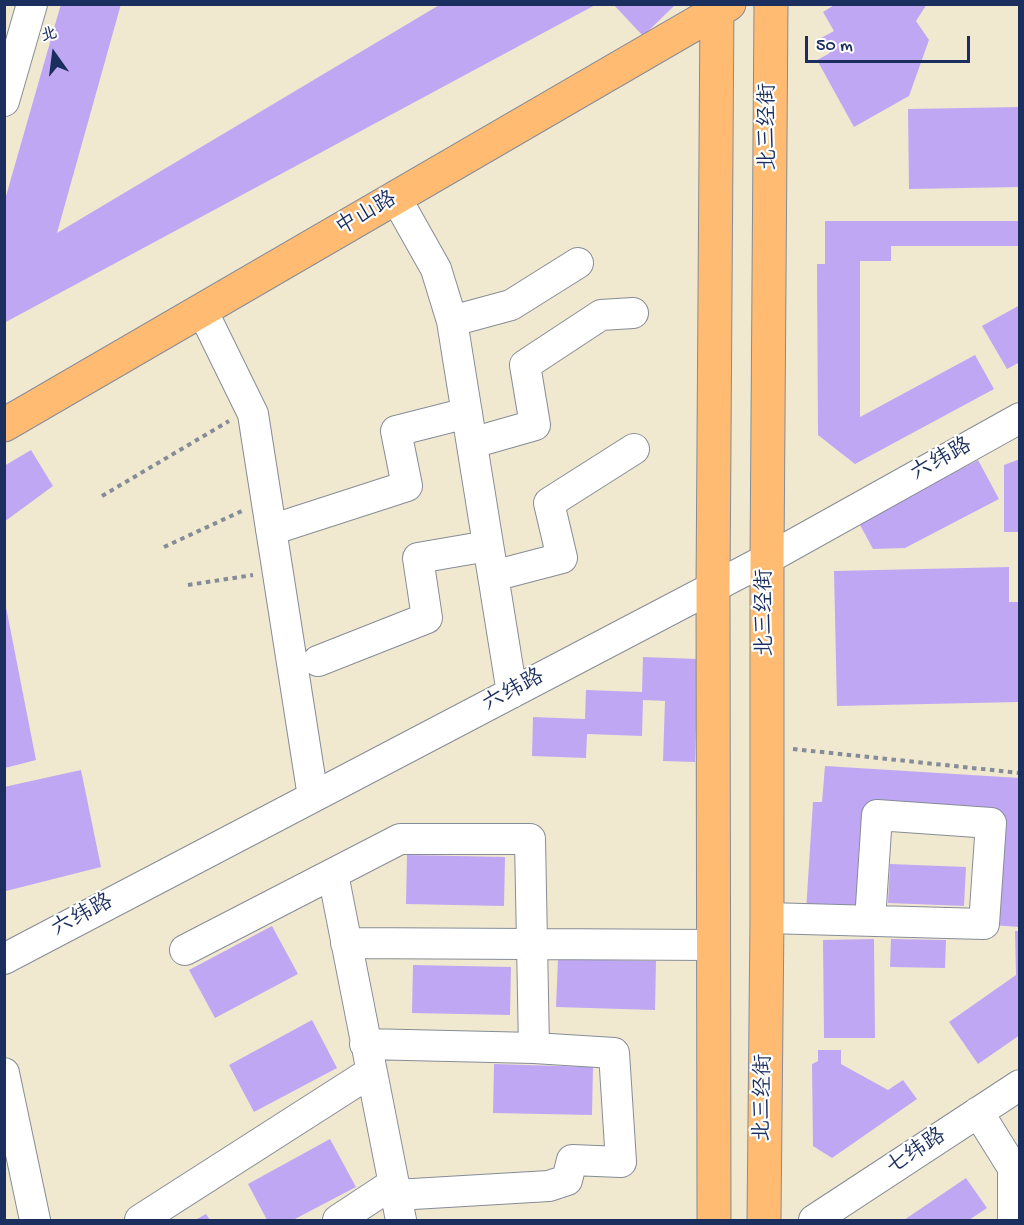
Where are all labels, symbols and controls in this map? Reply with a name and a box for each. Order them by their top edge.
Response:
north arrow [24,24,84,84]
scale bar [808,24,973,62]
text: 北 [39,25,60,47]
text: 50 m [816,36,853,57]
street label: 北三经街 [757,83,783,171]
street label: 中山路 [332,187,402,243]
street label: 六纬路 [907,433,977,489]
street label: 北三经街 [754,569,780,657]
street label: 六纬路 [479,665,549,719]
street label: 六纬路 [48,890,118,944]
street label: 北三经街 [751,1054,779,1142]
street label: 七纬路 [882,1124,952,1182]

